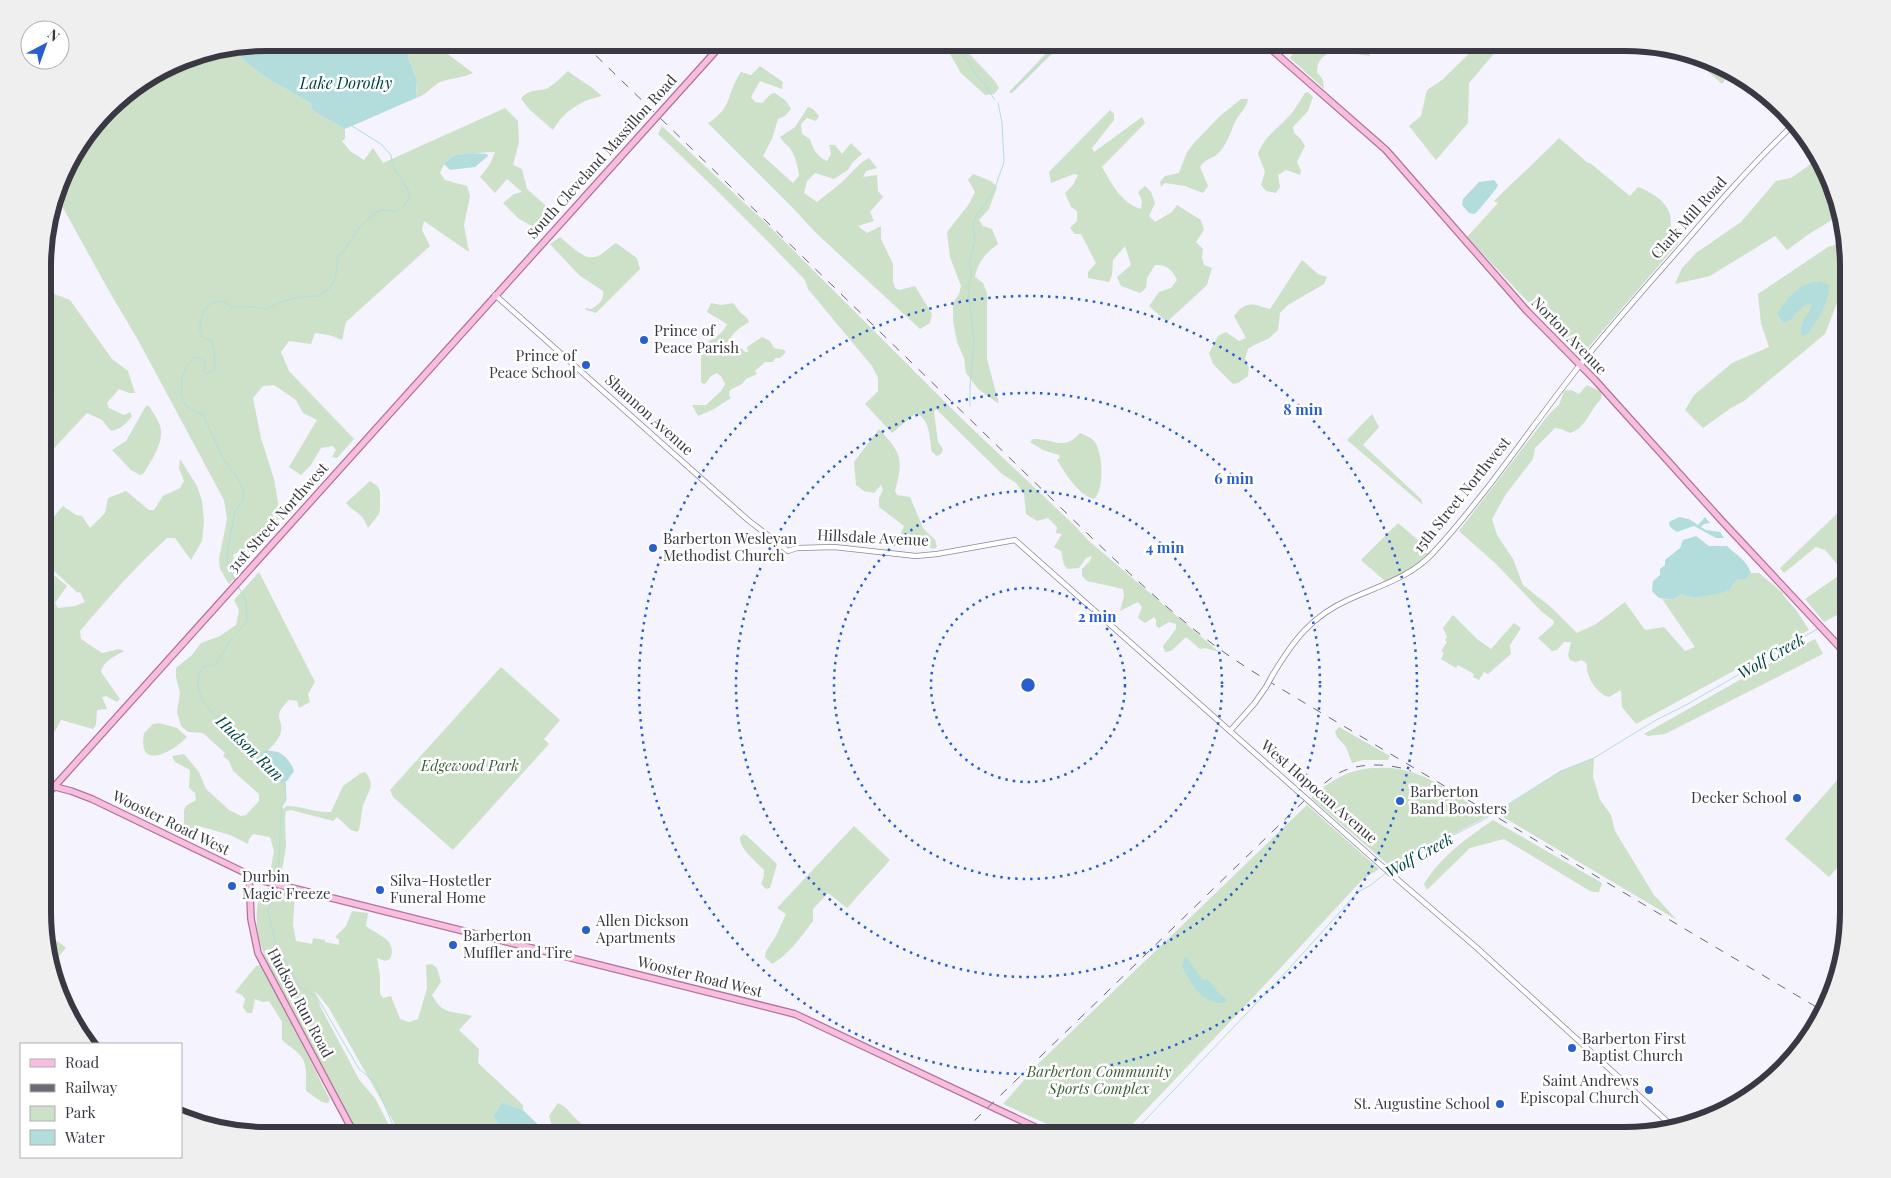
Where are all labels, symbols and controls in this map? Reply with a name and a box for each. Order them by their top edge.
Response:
north arrow [20,20,70,70]
text: N [44,24,64,45]
street label: South Cleveland Massillon Road [522,70,681,243]
water label: Lake Dorothy [299,72,392,93]
street label: Clark Mill Road [1646,172,1731,263]
street label: Norton Avenue [1528,292,1612,378]
place label: Prince of Peace Parish [654,320,739,357]
marker: Prince of Peace Parish [638,334,650,346]
place label: Prince of Peace School [489,345,577,382]
marker: Prince of Peace School [580,359,592,371]
street label: Shannon Avenue [601,369,698,459]
text: 8 min [1283,399,1323,419]
street label: 15th Street Northwest [1408,432,1515,556]
street label: 31st Street Northwest [222,457,333,577]
text: 6 min [1214,468,1254,488]
street label: Hillsdale Avenue [817,524,929,550]
place label: Barberton Wesleyan Methodist Church [663,528,797,565]
text: 4 min [1146,537,1185,557]
marker: Barberton Wesleyan Methodist Church [647,542,659,554]
text: 2 min [1078,606,1117,626]
water label: Wolf Creek [1733,628,1808,683]
centre of rings [1019,676,1037,694]
water label: Hudson Run [211,710,289,785]
street label: West Hopocan Avenue [1256,734,1382,847]
park label: Edgewood Park [420,755,519,775]
place label: Barberton Band Boosters [1410,781,1507,818]
street label: Wooster Road West [109,785,234,859]
place label: Decker School [1691,787,1787,807]
marker: Decker School [1791,792,1803,804]
marker: Barberton Band Boosters [1394,795,1406,807]
water label: Wolf Creek [1381,827,1456,882]
place label: Durbin Magic Freeze [242,866,331,903]
place label: Silva-Hostetler Funeral Home [390,870,492,907]
marker: Durbin Magic Freeze [226,880,238,892]
marker: Silva-Hostetler Funeral Home [374,884,386,896]
place label: Allen Dickson Apartments [595,910,689,947]
marker: Allen Dickson Apartments [580,924,592,936]
place label: Barberton Muffler and Tire [463,925,572,962]
marker: Barberton Muffler and Tire [447,939,459,951]
street label: Hudson Run Road [264,944,338,1061]
street label: Wooster Road West [635,951,766,1001]
place label: Barberton First Baptist Church [1582,1028,1686,1065]
marker: Barberton First Baptist Church [1566,1042,1578,1054]
legend [20,1043,182,1158]
text: Road [65,1052,99,1072]
park label: Barberton Community Sports Complex [1026,1061,1171,1098]
place label: Saint Andrews Episcopal Church [1520,1070,1639,1107]
text: Railway [65,1077,118,1097]
marker: Saint Andrews Episcopal Church [1643,1084,1655,1096]
place label: St. Augustine School [1354,1093,1490,1113]
marker: St. Augustine School [1494,1098,1506,1110]
text: Park [65,1102,97,1122]
text: Water [64,1127,105,1147]

